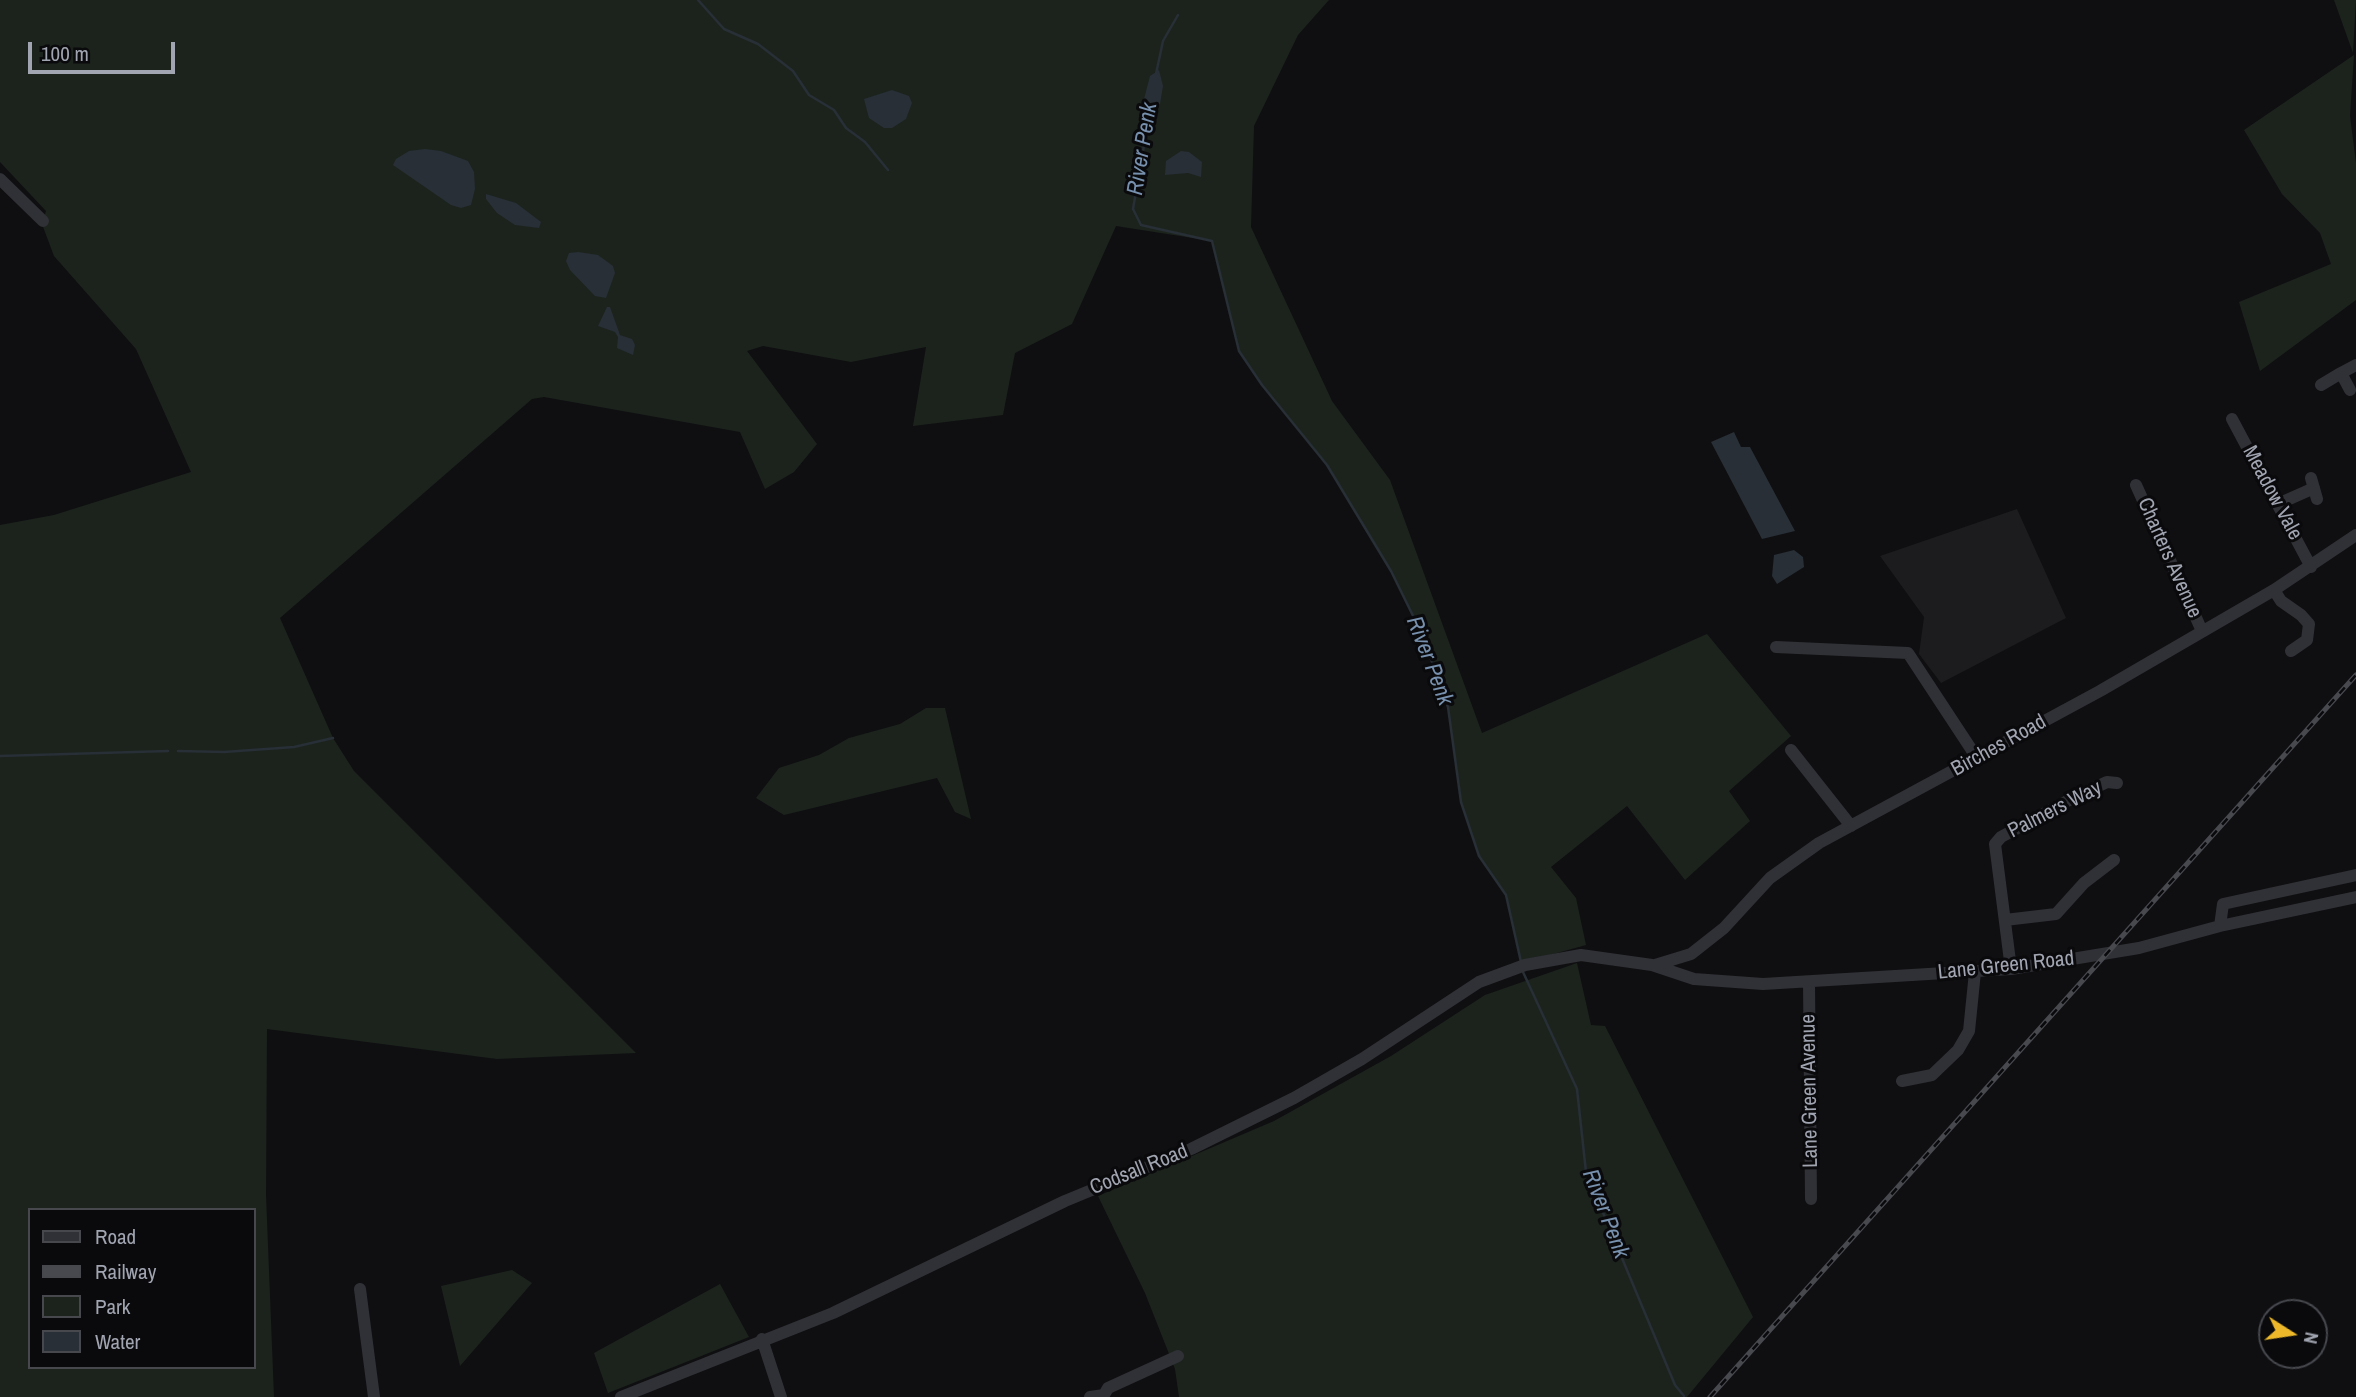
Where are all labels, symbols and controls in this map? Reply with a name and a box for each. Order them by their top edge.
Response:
scale bar [32,28,178,72]
text: 100 m [41,39,89,68]
water label: River Penk [1122,101,1164,197]
street label: Meadow Vale [2237,442,2307,544]
street label: Charters Avenue [2131,494,2207,622]
water label: River Penk [1399,613,1459,709]
street label: Birches Road [1947,710,2051,782]
street label: Palmers Way [2004,776,2106,844]
street label: Lane Green Road [1937,946,2075,986]
street label: Lane Green Avenue [1796,1014,1824,1168]
street label: Codsall Road [1086,1139,1192,1201]
water label: River Penk [1575,1166,1635,1262]
legend [28,1208,256,1369]
text: Road [95,1222,136,1251]
text: Railway [95,1257,156,1286]
text: Park [95,1292,130,1321]
north arrow [2258,1299,2328,1369]
text: Water [95,1327,140,1356]
text: N [2298,1330,2325,1346]

